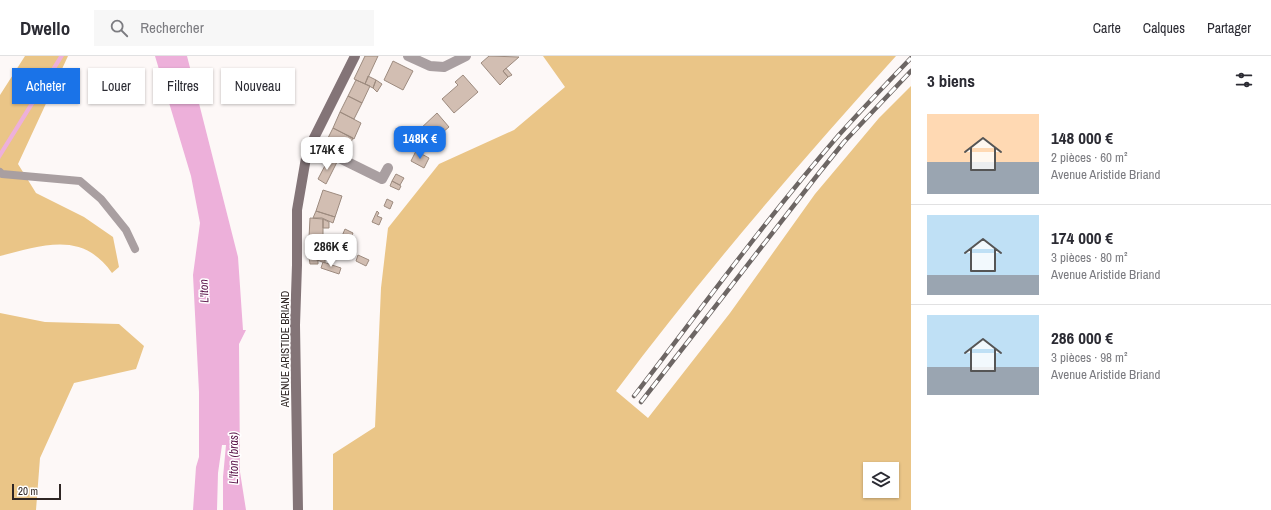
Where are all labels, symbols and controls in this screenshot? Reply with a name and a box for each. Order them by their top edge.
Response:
search box [94,10,374,46]
text: Dwello [20,15,70,41]
icon: search [108,17,130,39]
text: Rechercher [140,17,204,38]
text: Carte [1093,19,1121,37]
text: Calques [1143,19,1185,37]
text: Partager [1207,19,1251,37]
chip: Acheter [12,68,80,104]
chip: Louer [88,68,145,104]
chip: Filtres [153,68,213,104]
chip: Nouveau [221,68,295,104]
text: 3 biens [927,69,975,92]
icon: filters [1233,69,1255,91]
pin: 148K € [387,126,453,160]
text: 148 000 € [1051,126,1113,149]
text: 148K € [403,130,437,147]
icon: home [959,130,1007,178]
pin: 174K € [294,137,360,171]
text: 174K € [310,141,344,158]
text: 2 pièces · 60 m² [1051,149,1127,166]
text: Avenue Aristide Briand [1051,166,1160,183]
text: 174 000 € [1051,226,1113,249]
icon: home [959,231,1007,279]
pin: 286K € [298,234,364,268]
text: 286K € [314,238,348,255]
text: 3 pièces · 80 m² [1051,249,1127,266]
text: Avenue Aristide Briand [1051,266,1160,283]
water label: L'Iton [196,279,212,303]
street label: AVENUE ARISTIDE BRIAND [278,291,292,408]
text: 286 000 € [1051,326,1113,349]
icon: home [959,331,1007,379]
text: 3 pièces · 98 m² [1051,349,1127,366]
text: Avenue Aristide Briand [1051,366,1160,383]
water label: L'Iton (bras) [226,432,242,484]
map controls [863,462,899,498]
button: layers [863,462,899,498]
scale bar [12,482,61,501]
text: 20 m [18,484,38,498]

